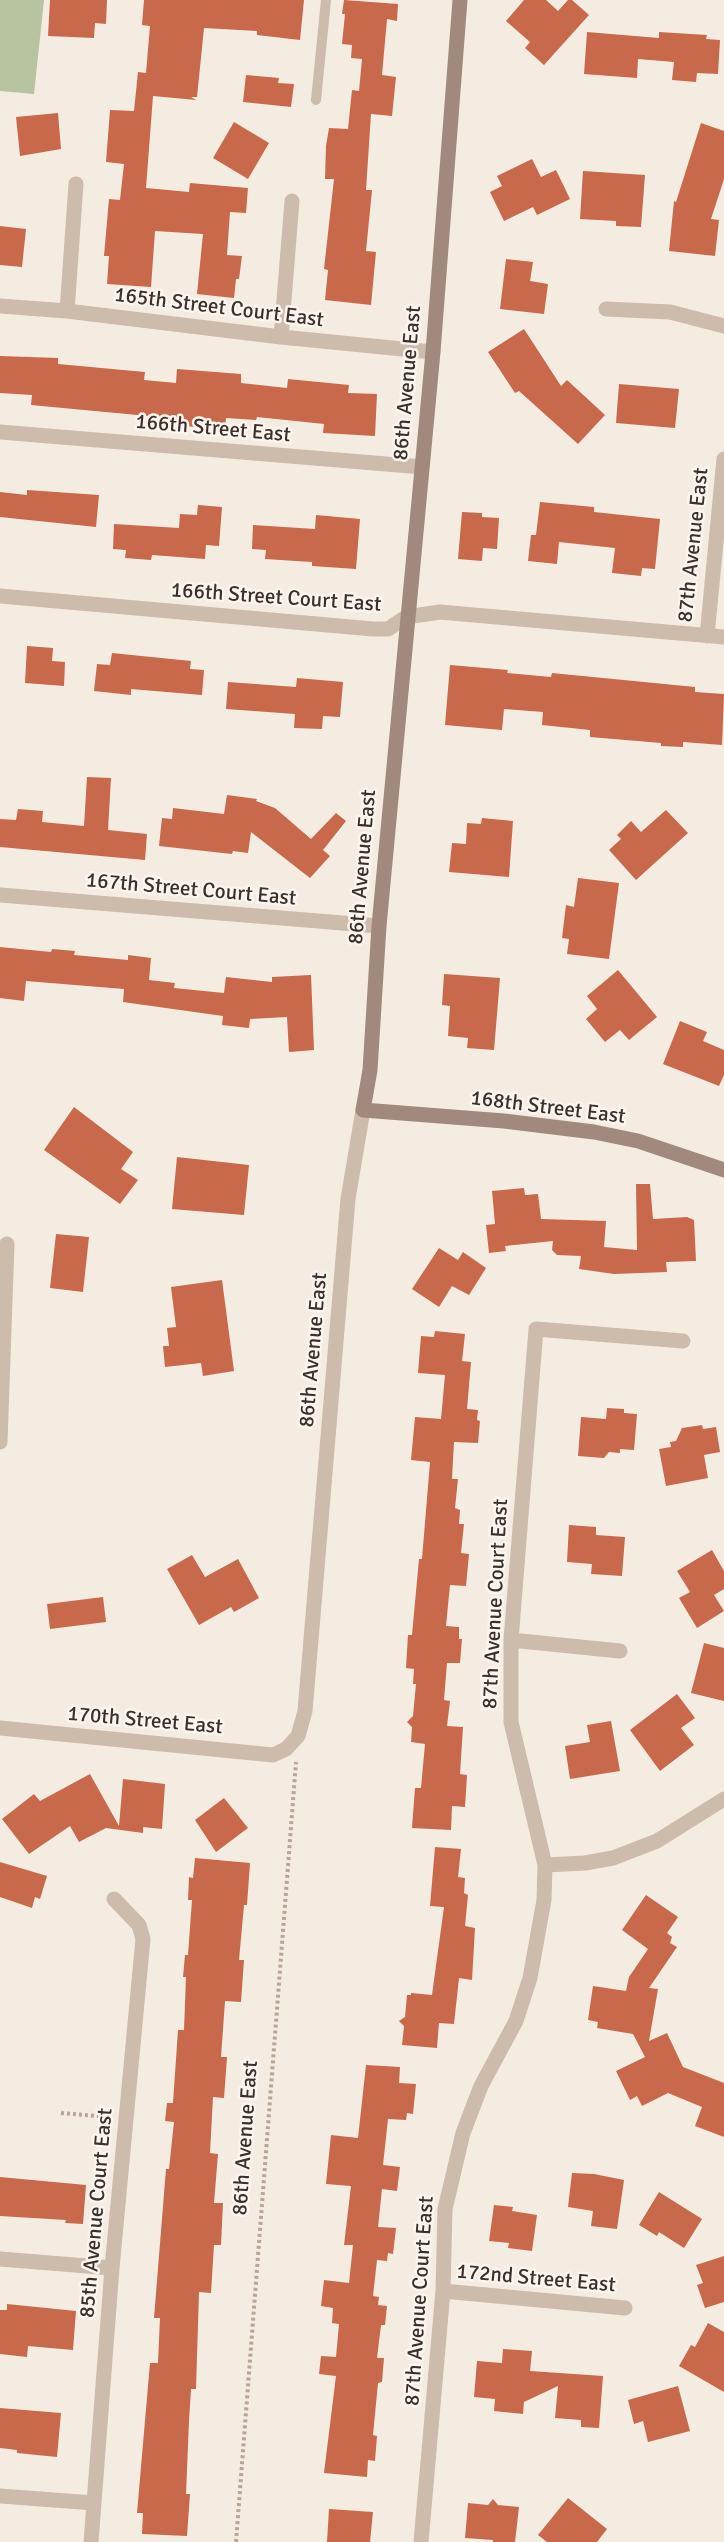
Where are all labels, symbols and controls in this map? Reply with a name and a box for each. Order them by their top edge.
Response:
street label: 165th Street Court East [113,283,325,333]
street label: 86th Avenue East [389,305,427,461]
street label: 166th Street East [134,410,292,448]
street label: 87th Avenue East [673,466,715,624]
street label: 166th Street Court East [170,578,382,618]
street label: 86th Avenue East [344,789,382,945]
street label: 167th Street Court East [85,868,297,912]
street label: 168th Street East [469,1086,627,1130]
street label: 86th Avenue East [295,1272,333,1428]
street label: 87th Avenue Court East [478,1498,514,1710]
street label: 170th Street East [66,1702,224,1740]
street label: 86th Avenue East [228,2060,264,2216]
street label: 85th Avenue Court East [75,2107,119,2319]
street label: 87th Avenue Court East [400,2195,440,2407]
street label: 172nd Street East [455,2259,617,2299]

